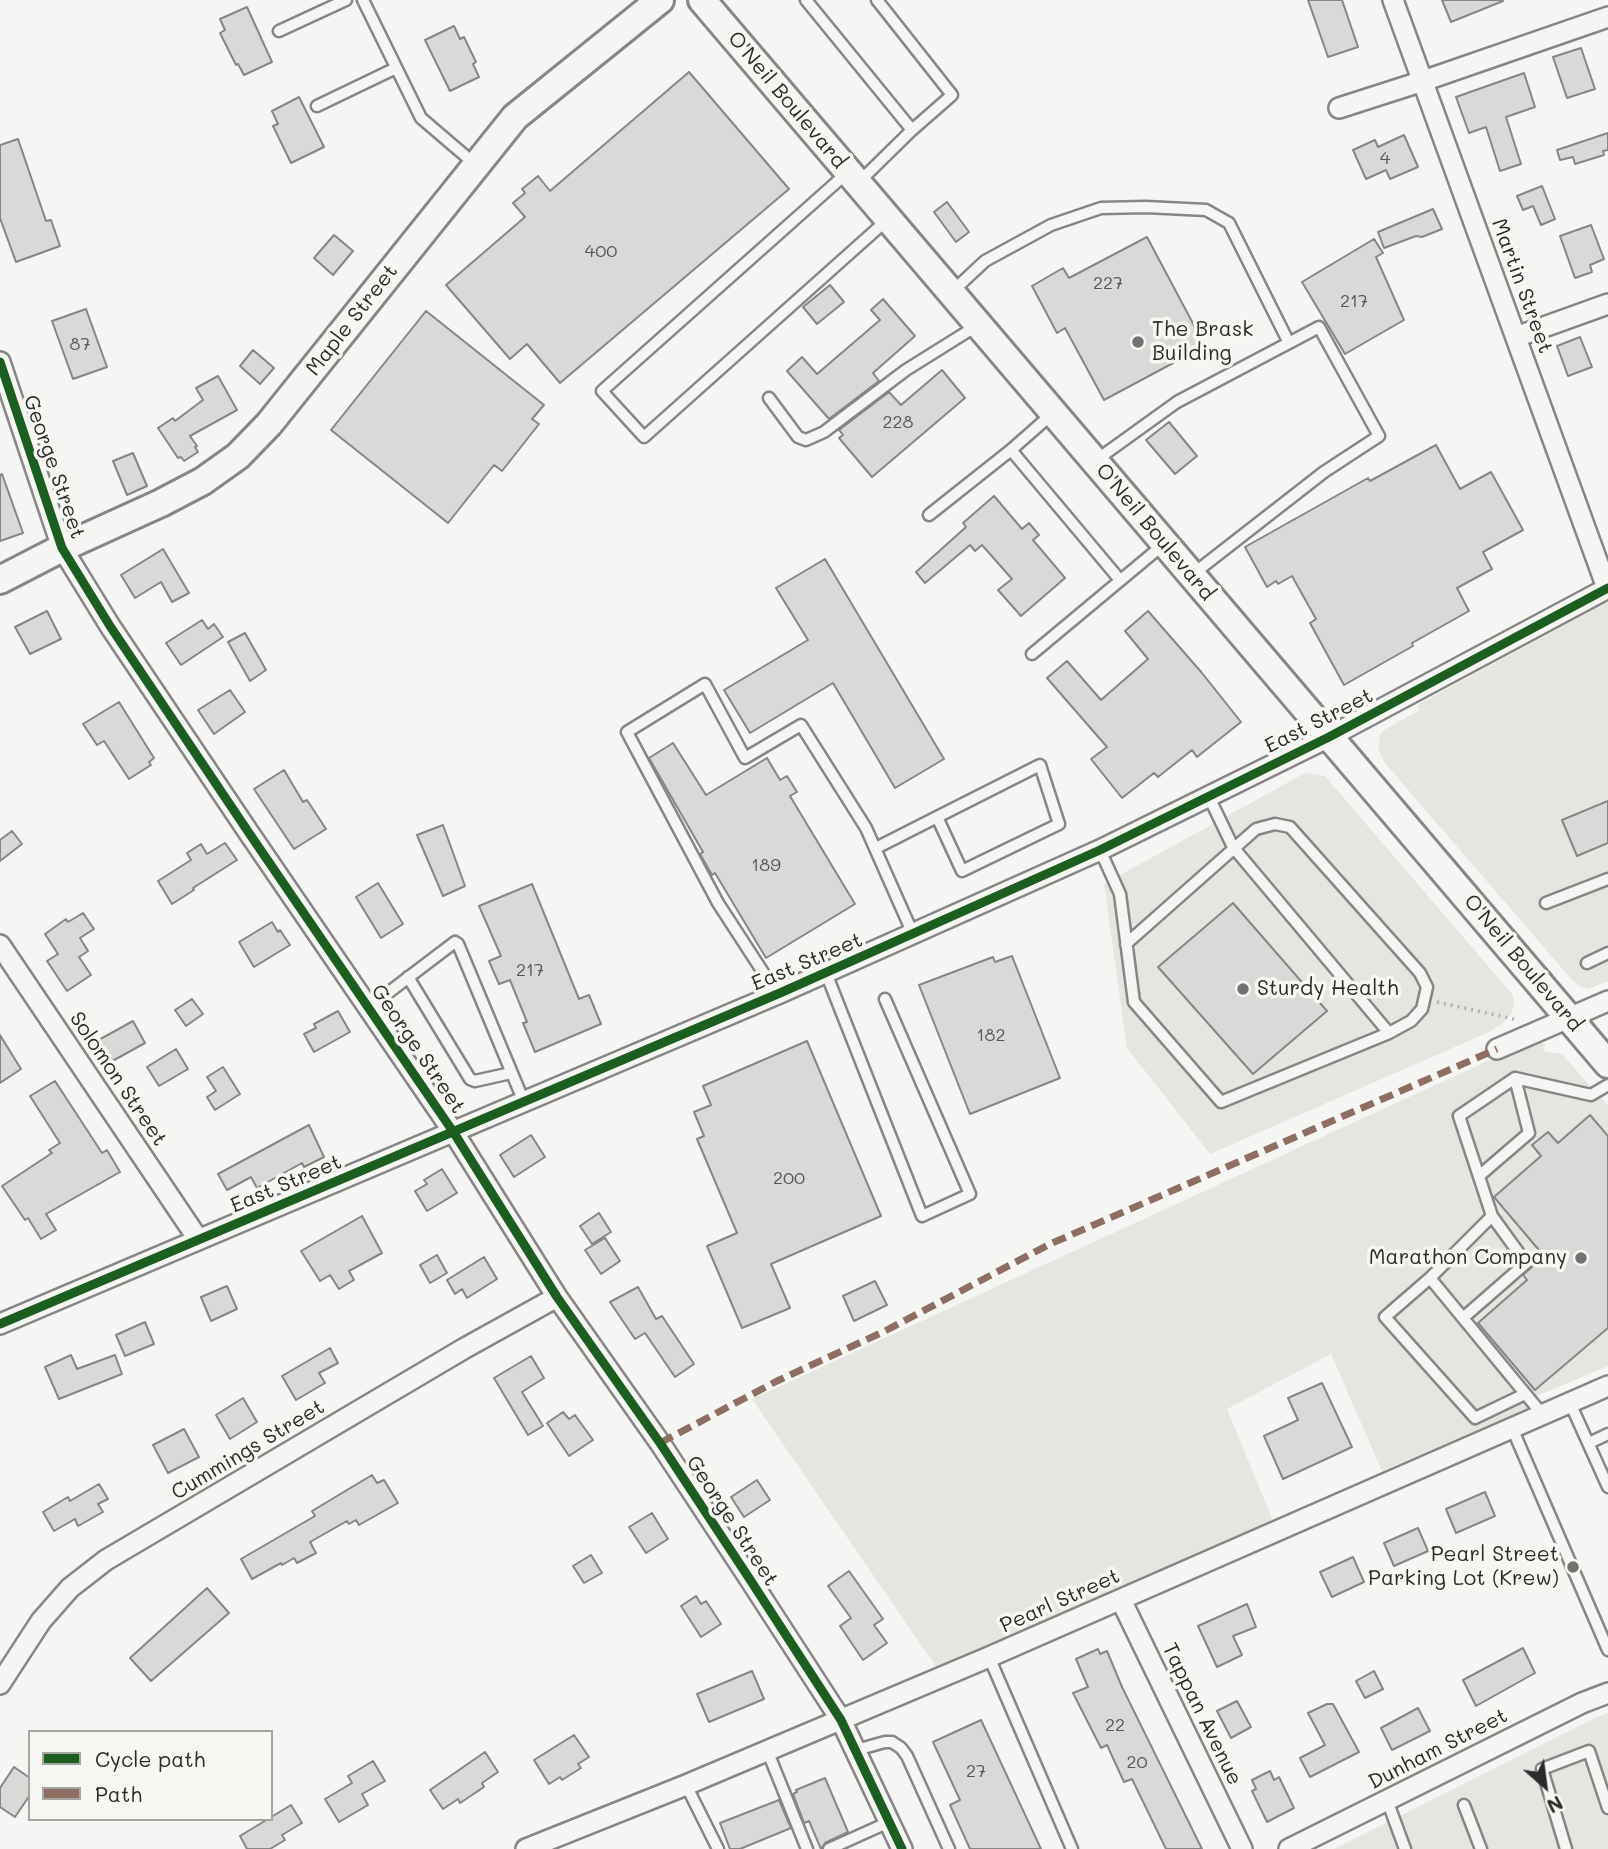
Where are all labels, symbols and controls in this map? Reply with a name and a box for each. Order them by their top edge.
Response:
street label: O'Neil Boulevard [722,26,852,174]
house number: 4 [1380,147,1390,169]
street label: Martin Street [1486,215,1558,357]
house number: 400 [585,240,617,262]
street label: Maple Street [301,259,403,381]
house number: 227 [1093,272,1123,294]
house number: 217 [1340,290,1368,312]
place label: The Brask Building [1152,317,1253,367]
house number: 87 [70,333,90,355]
marker: The Brask Building [1130,334,1146,350]
street label: George Street [18,392,90,542]
house number: 228 [883,411,913,433]
street label: O'Neil Boulevard [1090,458,1220,606]
street label: East Street [1261,683,1377,759]
house number: 189 [751,854,781,876]
street label: O'Neil Boulevard [1458,889,1588,1037]
street label: East Street [748,927,866,997]
house number: 217 [516,959,544,981]
place label: Sturdy Health [1257,976,1398,1002]
street label: George Street [366,980,470,1118]
marker: Sturdy Health [1235,981,1251,997]
street label: Solomon Street [64,1007,172,1151]
house number: 182 [977,1024,1005,1046]
street label: East Street [227,1149,345,1219]
house number: 200 [773,1167,805,1189]
place label: Marathon Company [1369,1245,1567,1271]
marker: Marathon Company [1573,1250,1589,1266]
street label: Cummings Street [167,1394,329,1506]
street label: George Street [681,1451,783,1591]
place label: Pearl Street Parking Lot (Krew) [1368,1542,1559,1592]
marker: Pearl Street Parking Lot (Krew) [1565,1559,1581,1575]
street label: Pearl Street [996,1563,1124,1639]
street label: Tappan Avenue [1157,1639,1247,1789]
street label: Dunham Street [1364,1703,1512,1795]
house number: 22 [1105,1714,1125,1736]
legend [28,1730,273,1821]
text: Cycle path [95,1745,205,1772]
house number: 20 [1126,1751,1148,1773]
north arrow [1510,1751,1580,1821]
house number: 27 [966,1760,986,1782]
text: Path [95,1780,142,1807]
text: N [1543,1791,1567,1819]

